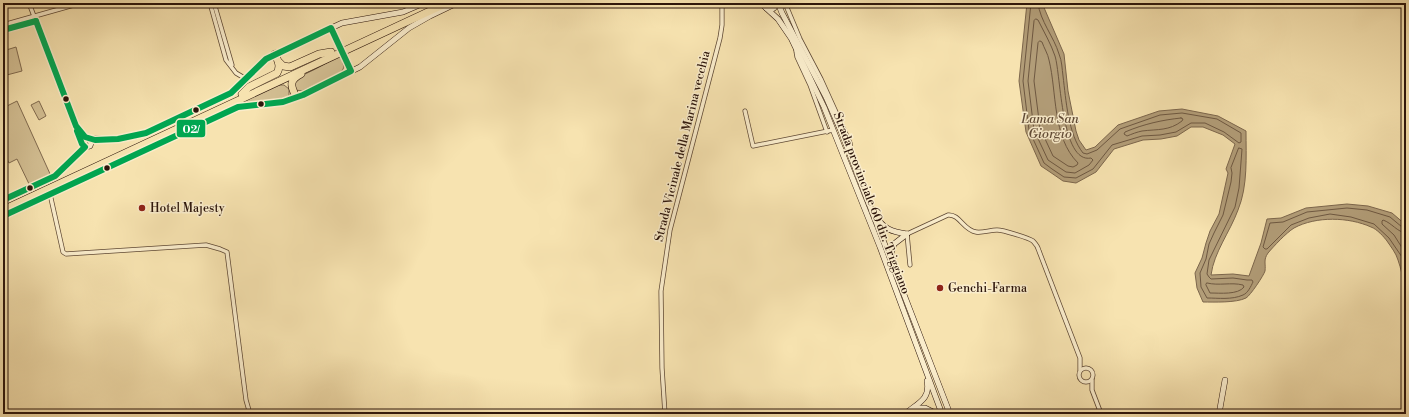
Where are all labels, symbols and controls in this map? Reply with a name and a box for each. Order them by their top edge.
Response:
street label: Strada Vicinale della Marina vecchia [651,48,714,243]
unlabelled marker [61,94,71,104]
unlabelled marker [256,99,266,109]
unlabelled marker [191,105,201,115]
street label: Strada provinciale 60 dir. Triggiano [830,110,913,296]
water label: Lama San Giorgio [1020,111,1079,142]
line badge: 02/ [176,119,206,138]
text: 02/ [183,123,200,137]
unlabelled marker [102,163,112,173]
unlabelled marker [25,183,35,193]
place label: Hotel Majesty [150,201,225,216]
marker: Hotel Majesty [137,203,147,213]
place label: Genchi-Farma [948,281,1028,296]
marker: Genchi-Farma [935,283,945,293]

